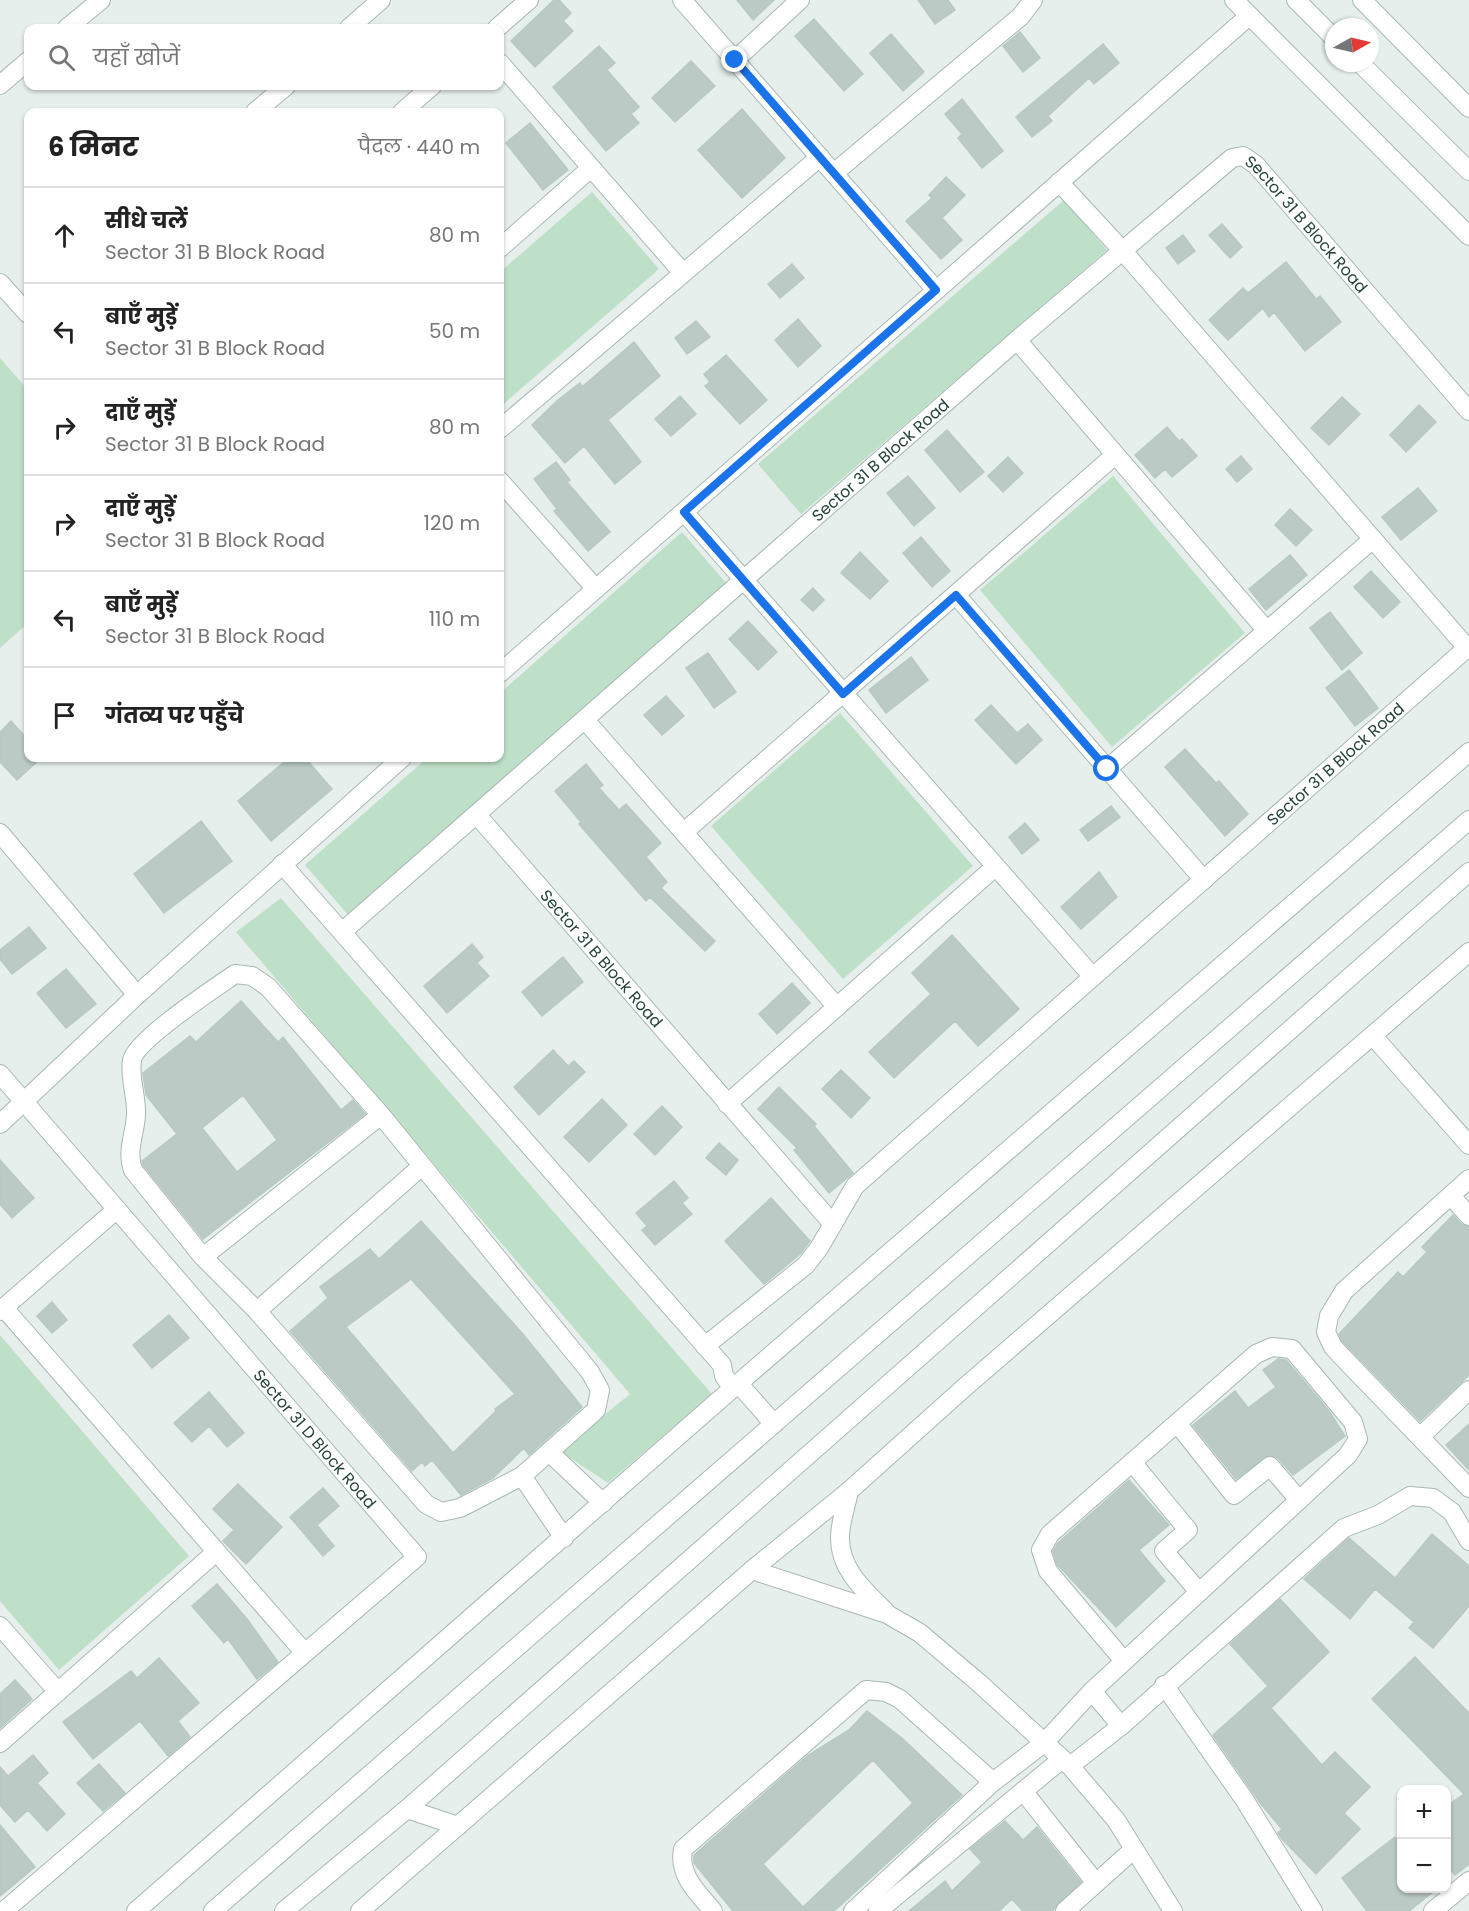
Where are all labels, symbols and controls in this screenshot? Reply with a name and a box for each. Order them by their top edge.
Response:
north arrow [1325,18,1379,72]
search box [24,24,504,90]
icon: search [45,41,78,74]
text: यहाँ खोजें [93,42,180,73]
route end [721,46,747,72]
text: 6 मिनट [48,129,138,165]
text: पैदल · 440 m [358,133,480,161]
street label: Sector 31 B Block Road [1240,150,1373,298]
text: सीधे चलें [105,205,188,236]
icon: ahead [48,219,81,252]
text: 80 m [429,221,480,249]
text: Sector 31 B Block Road [105,238,325,266]
text: बाएँ मुड़ें [105,301,177,332]
icon: left [48,315,81,348]
text: 50 m [429,317,480,345]
text: Sector 31 B Block Road [105,334,325,362]
street label: Sector 31 B Block Road [807,394,954,527]
text: दाएँ मुड़ें [105,397,176,428]
icon: right [48,411,81,444]
text: 80 m [429,413,480,441]
text: Sector 31 B Block Road [105,430,325,458]
text: दाएँ मुड़ें [105,493,176,524]
icon: right [48,507,81,540]
text: 120 m [424,509,480,537]
text: Sector 31 B Block Road [105,526,325,554]
text: बाएँ मुड़ें [105,589,177,620]
icon: left [48,603,81,636]
text: 110 m [429,605,480,633]
text: Sector 31 B Block Road [105,622,325,650]
street label: Sector 31 B Block Road [1262,697,1409,831]
icon: arrive [48,699,81,732]
text: गंतव्य पर पहुँचे [105,700,244,731]
route start [1093,755,1119,781]
street label: Sector 31 B Block Road [535,885,668,1033]
street label: Sector 31 D Block Road [248,1364,381,1514]
map controls [1397,1785,1451,1893]
button: + [1397,1785,1451,1839]
button: − [1397,1839,1451,1893]

